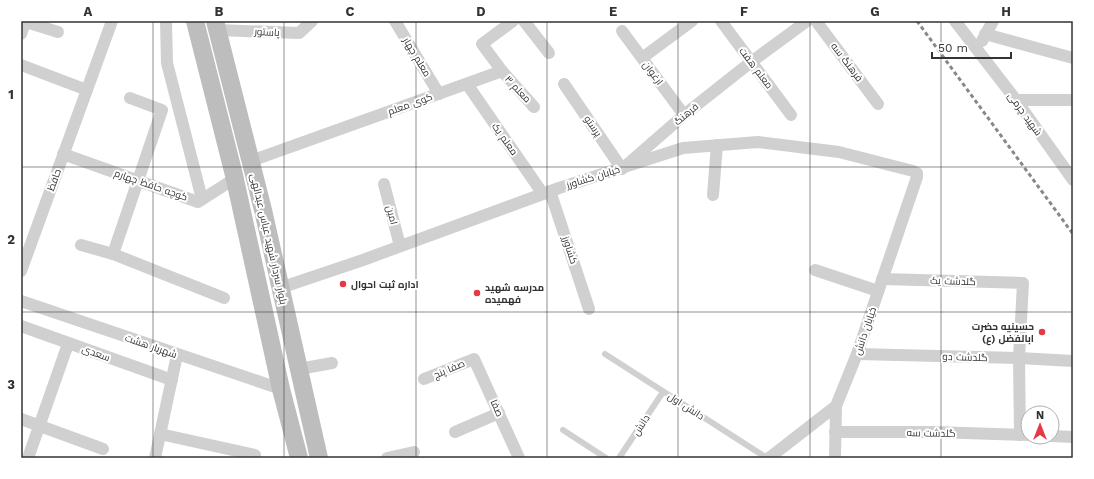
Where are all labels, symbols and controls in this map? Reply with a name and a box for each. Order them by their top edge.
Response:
text: A [84,4,93,19]
text: B [215,4,224,19]
text: C [346,4,355,19]
text: D [476,4,486,19]
text: E [609,4,617,19]
text: F [740,4,748,19]
text: G [870,4,880,19]
text: H [1001,4,1011,19]
street label: پاستور [253,26,280,39]
scale bar [932,34,1011,60]
street label: معلم چهار [399,35,433,80]
street label: فرهنگ سه [829,40,865,84]
text: 50 m [938,41,968,55]
street label: معلم هفت [735,45,775,92]
street label: ارغوان [640,59,665,87]
street label: معلم ۳ [501,73,533,106]
text: 1 [8,87,14,102]
street label: شهید چرمی [1005,90,1044,138]
street label: کوی معلم [386,91,435,119]
street label: فرهنگ [672,101,700,127]
street label: پرستو [581,114,604,139]
street label: معلم یک [488,121,520,158]
street label: خیابان کشاورز [564,164,622,192]
street label: کوچه حافظ چهارم [112,167,189,205]
street label: حافظ [45,168,63,192]
street label: بلوار سردار شهید عباس عبدالهی [248,173,289,306]
street label: امین [383,204,400,226]
text: 2 [7,232,15,247]
street label: کشاورز [560,234,580,265]
street label: گلدشت یک [930,275,976,287]
marker: اداره ثبت احوال [338,279,348,289]
place label: اداره ثبت احوال [351,279,419,291]
place label: مدرسه شهید فهمیده [485,282,544,306]
marker: مدرسه شهید فهمیده [472,288,482,298]
street label: خیابان دانش [852,306,879,357]
place label: حسینیه حضرت ابالفضل (ع) [972,321,1034,346]
marker: حسینیه حضرت ابالفضل (ع) [1037,327,1047,337]
street label: شهریار هشت [123,332,178,361]
street label: سعدی [80,343,111,364]
street label: گلدشت دو [942,351,988,363]
street label: صفا پنج [432,358,467,381]
text: 3 [7,377,15,392]
street label: دانش اول [665,390,706,423]
street label: صفا [488,398,506,418]
north arrow [1020,405,1060,445]
text: N [1036,409,1044,422]
street label: دانش [630,412,653,438]
street label: گلدشت سه [906,427,956,439]

